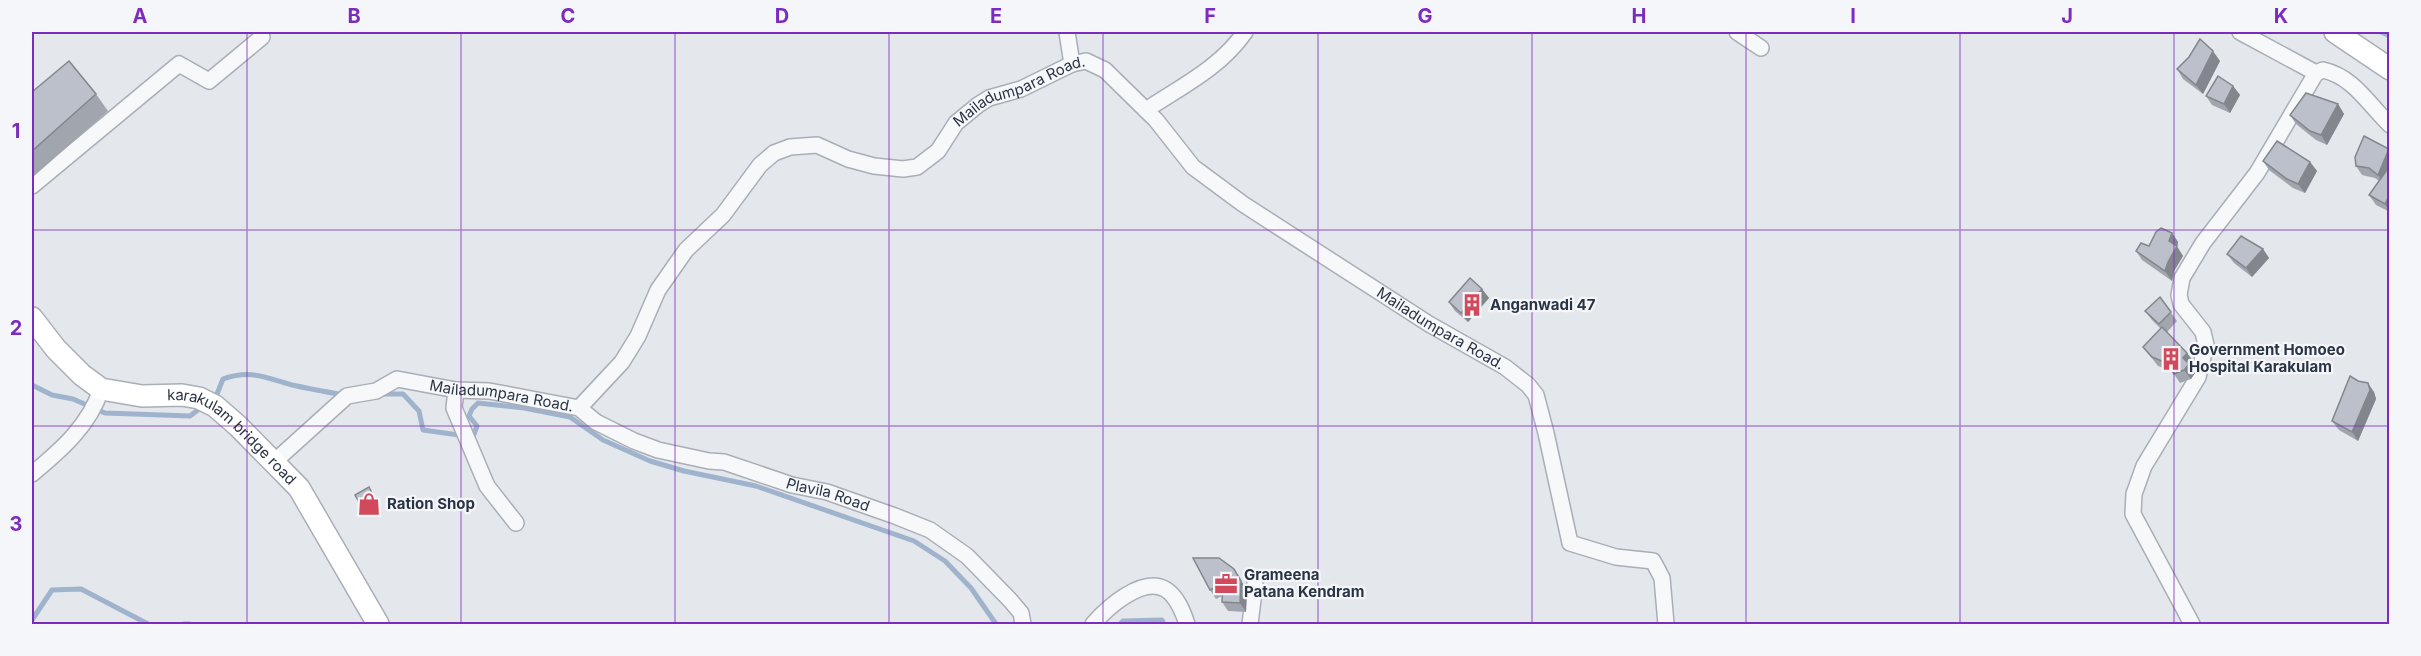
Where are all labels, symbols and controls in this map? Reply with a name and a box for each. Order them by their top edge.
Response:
text: A [133,4,148,28]
text: B [347,4,361,28]
text: C [561,4,575,28]
text: D [775,4,789,28]
text: E [990,4,1002,28]
text: F [1204,4,1216,28]
text: G [1417,4,1433,28]
text: H [1632,4,1646,28]
text: I [1850,4,1856,28]
text: J [2061,4,2073,28]
text: K [2274,4,2288,28]
street label: Mailadumpara Road. [949,51,1087,131]
text: 1 [12,119,20,143]
street label: Mailadumpara Road. [1373,283,1508,374]
building icon: Anganwadi 47 [1459,292,1485,318]
place label: Anganwadi 47 [1490,295,1596,314]
text: 2 [10,316,22,340]
place label: Government Homoeo Hospital Karakulam [2189,340,2345,376]
building icon: Government Homoeo Hospital Karakulam [2158,346,2184,372]
street label: Mailadumpara Road. [428,375,575,416]
street label: karakulam bridge road [167,385,301,489]
street label: Plavila Road [784,474,872,515]
shop icon: Ration Shop [356,491,382,517]
place label: Ration Shop [387,494,475,513]
text: 3 [10,512,22,536]
place label: Grameena Patana Kendram [1244,565,1364,601]
office icon: Grameena Patana Kendram [1213,571,1239,597]

